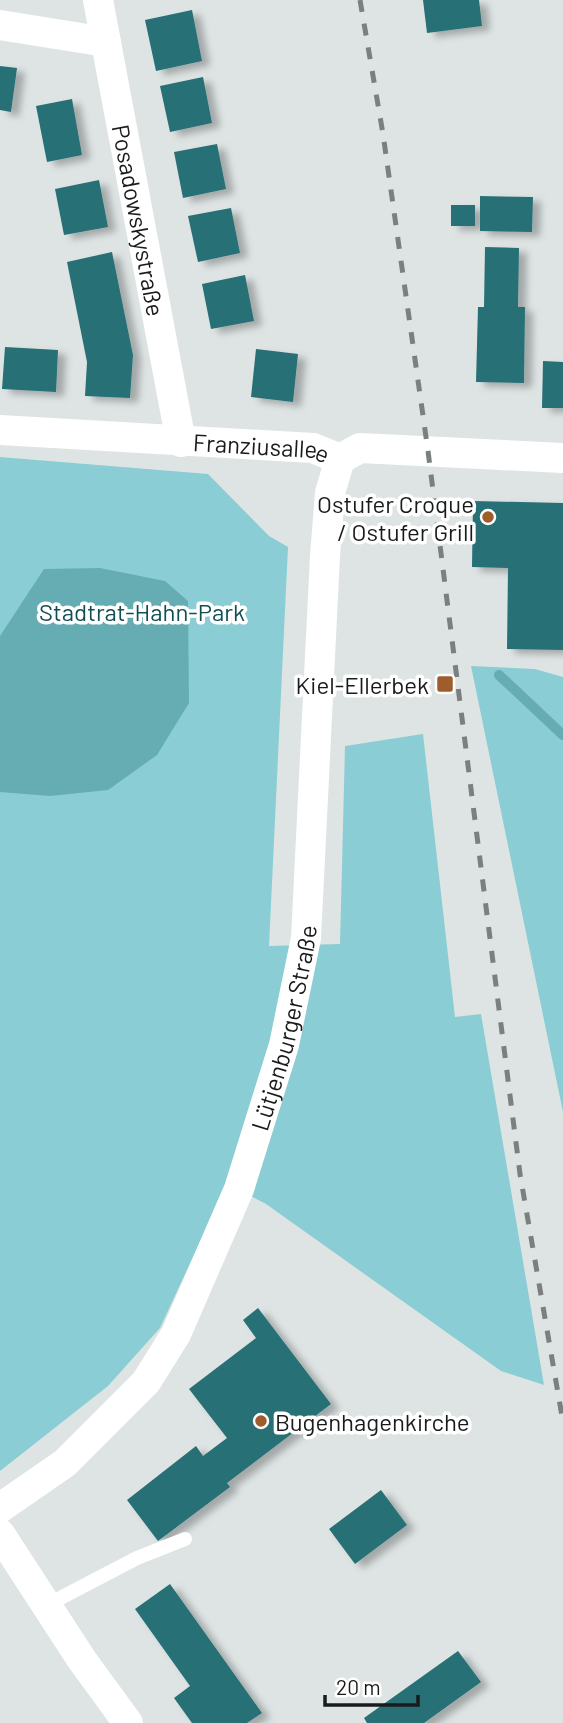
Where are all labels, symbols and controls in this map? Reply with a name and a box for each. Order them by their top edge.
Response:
street label: Posadowskystraße [107,122,172,318]
street label: Franziusallee [192,427,334,468]
place label: Ostufer Croque / Ostufer Grill [317,489,474,546]
marker: Ostufer Croque / Ostufer Grill [480,509,496,525]
park label: Stadtrat-Hahn-Park [39,597,245,626]
place label: Kiel-Ellerbek [296,670,429,699]
marker: Kiel-Ellerbek [435,674,455,694]
street label: Lütjenburger Straße [244,924,321,1134]
place label: Bugenhagenkirche [275,1407,470,1436]
marker: Bugenhagenkirche [253,1413,269,1429]
scale bar [325,1664,418,1708]
text: 20 m [336,1674,381,1699]

